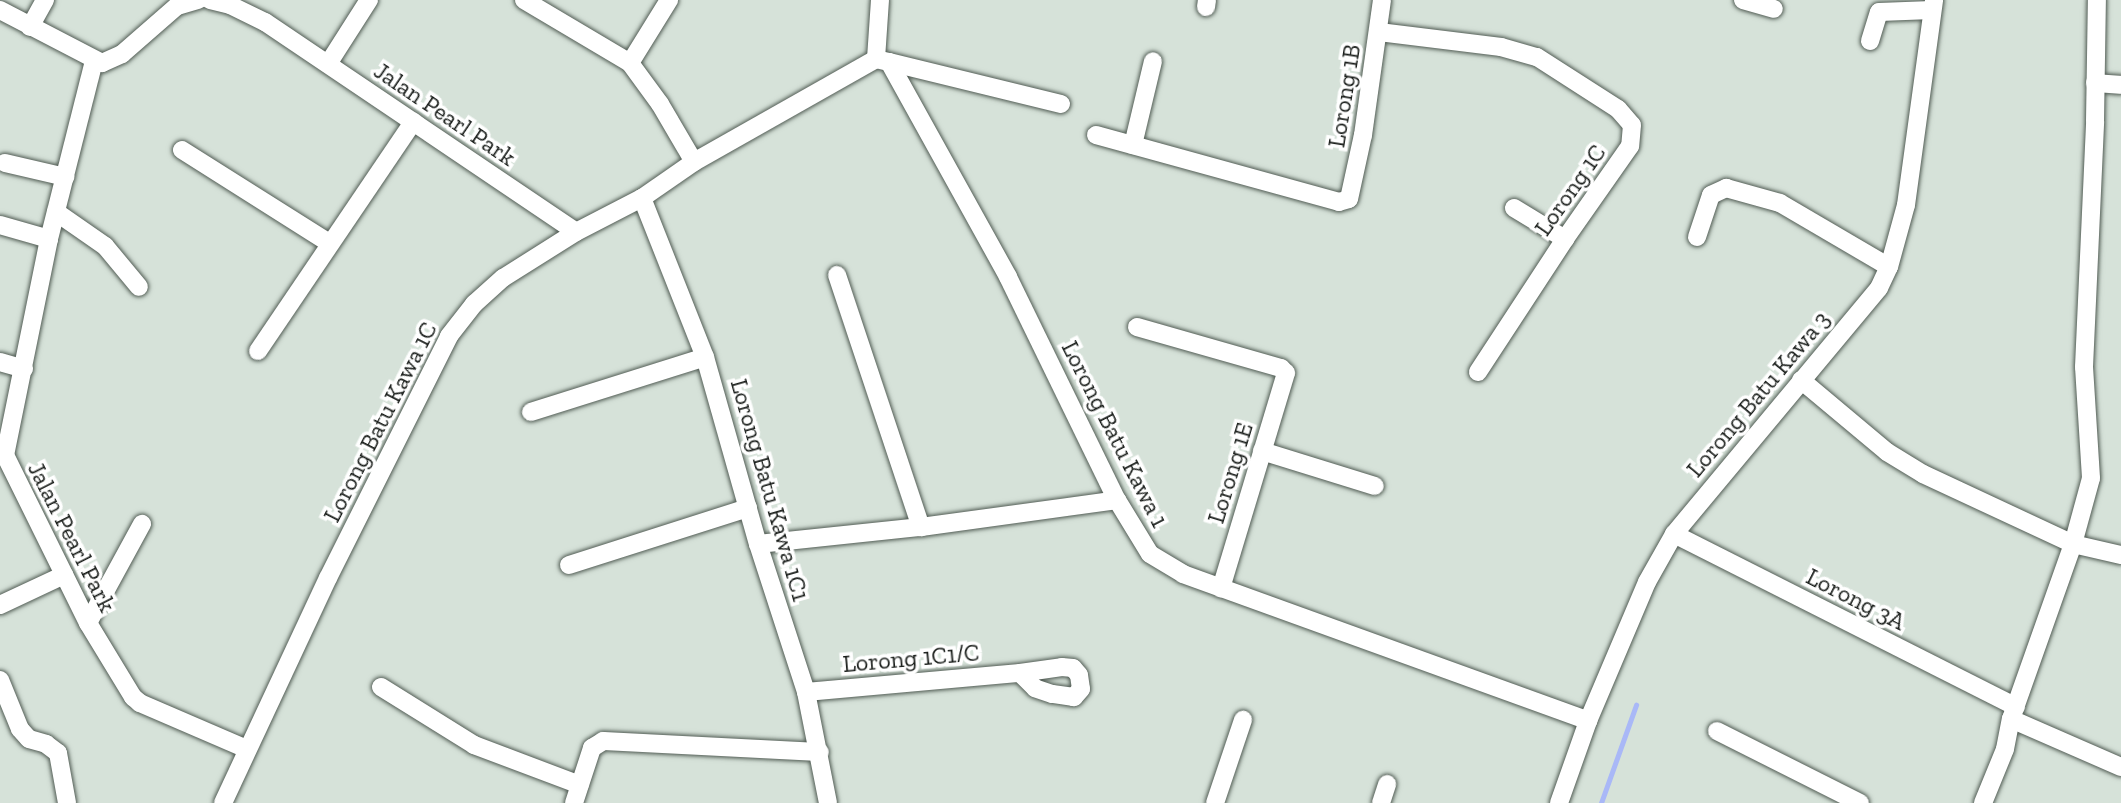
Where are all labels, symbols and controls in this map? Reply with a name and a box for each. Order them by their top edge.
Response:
street label: Lorong 1B [1322,42,1366,150]
street label: Jalan Pearl Park [369,56,521,172]
street label: Lorong 1C [1528,139,1612,241]
street label: Lorong Batu Kawa 3 [1680,305,1836,483]
street label: Lorong Batu Kawa 1C [317,317,443,527]
street label: Lorong Batu Kawa 1 [1056,336,1174,532]
street label: Lorong Batu Kawa 1C1 [725,376,815,604]
street label: Lorong 1E [1201,419,1259,527]
street label: Jalan Pearl Park [22,457,122,617]
street label: Lorong 3A [1802,562,1910,636]
street label: Lorong 1C1/C [841,638,981,678]

